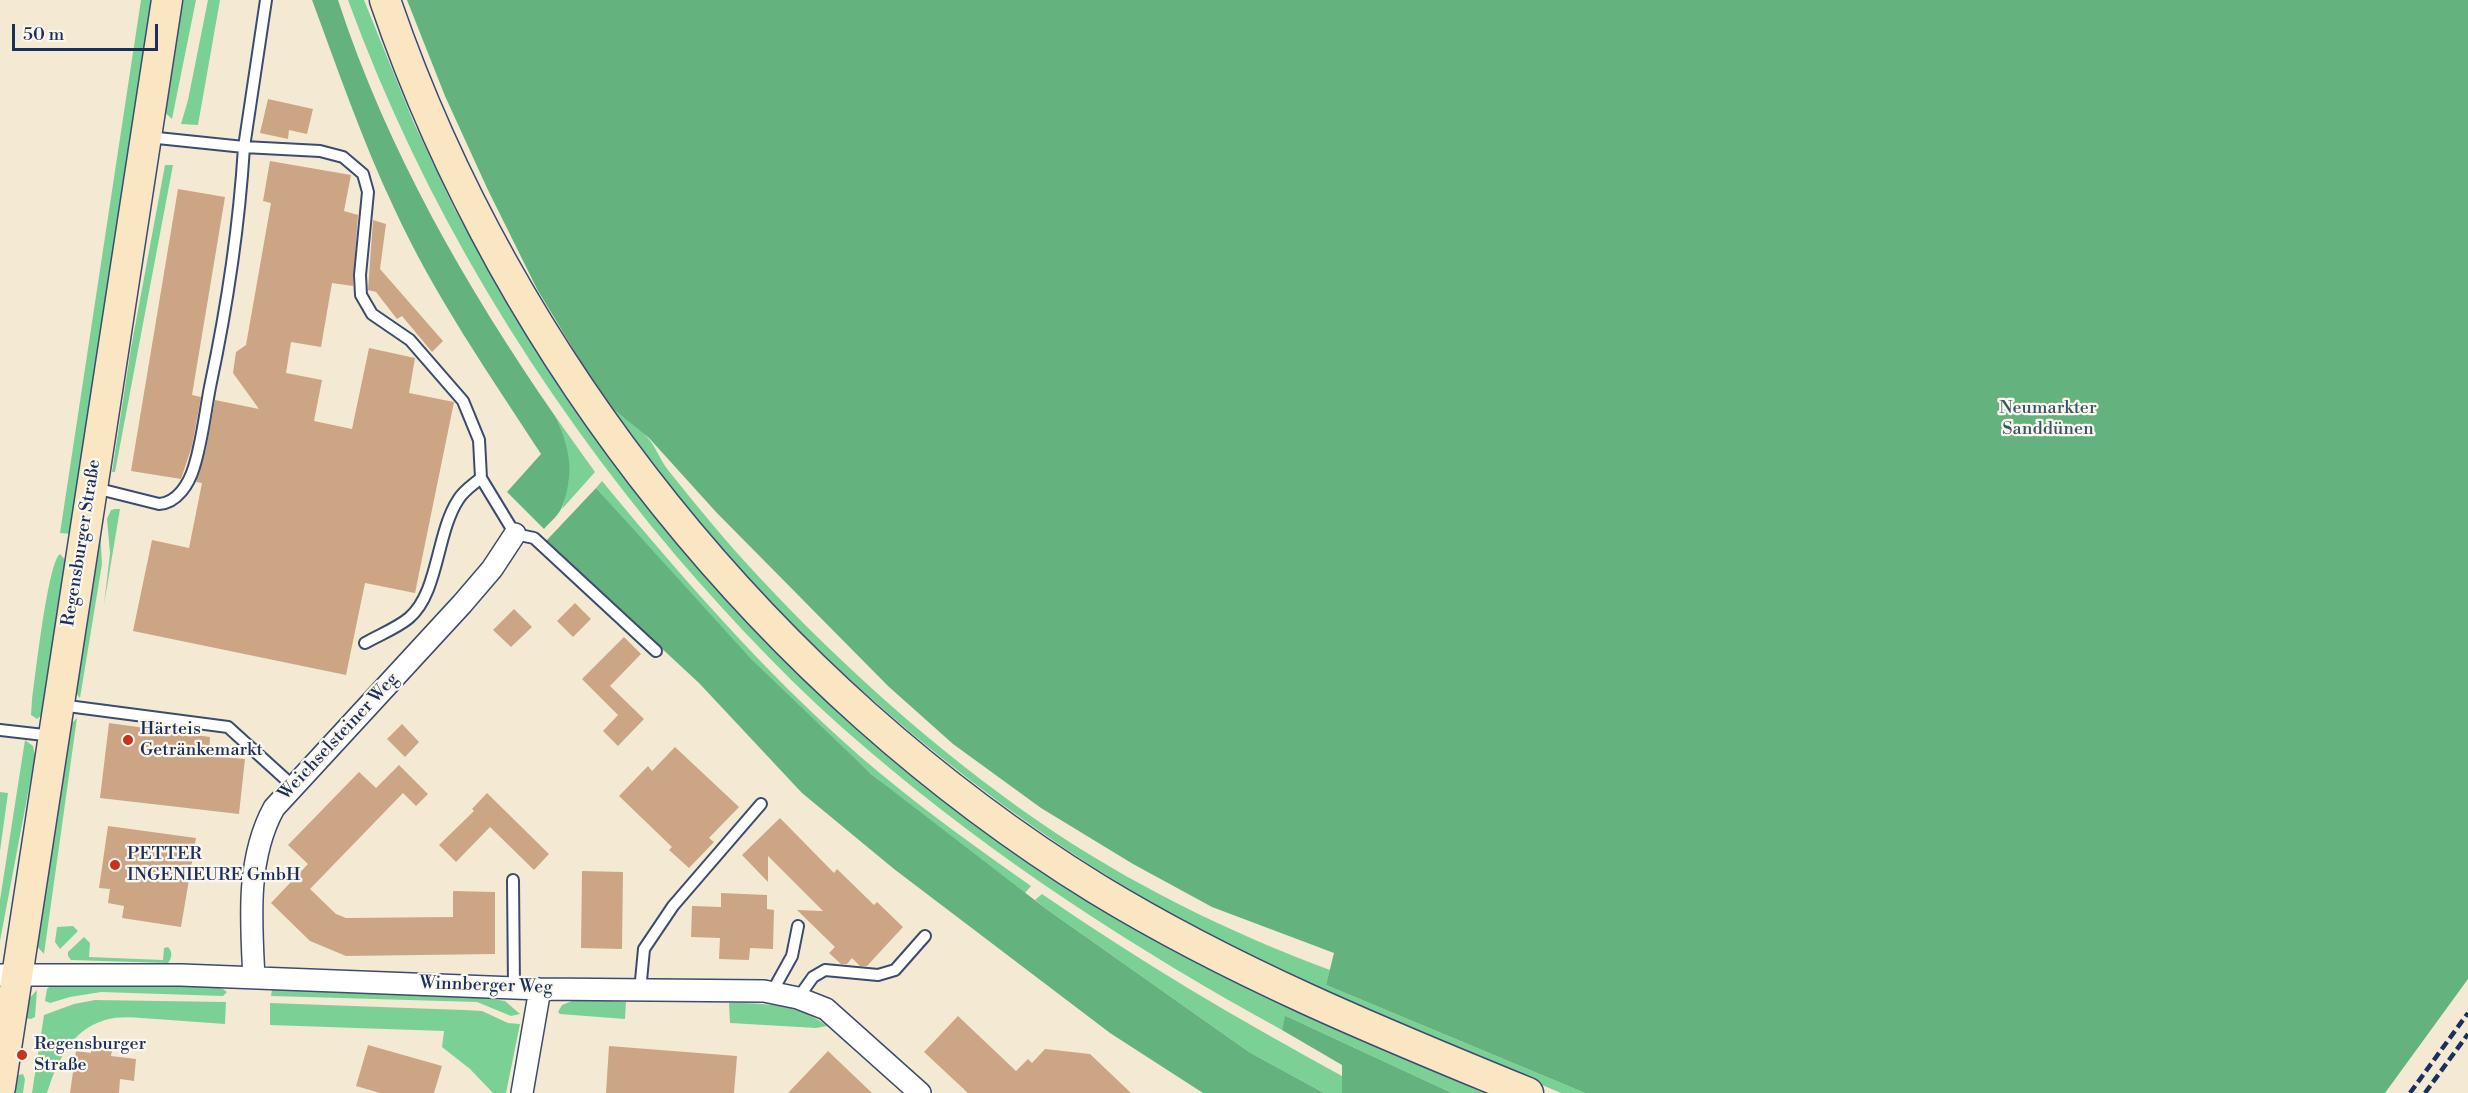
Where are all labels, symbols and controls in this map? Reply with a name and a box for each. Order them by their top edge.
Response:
scale bar [15,12,160,50]
text: 50 m [23,23,64,46]
park label: Neumarkter Sanddünen [1999,398,2097,440]
street label: Regensburger Straße [58,458,106,628]
street label: Weichselsteiner Weg [274,669,404,805]
place label: Härteis Getränkemarkt [140,719,263,762]
marker: Härteis Getränkemarkt [121,733,135,747]
place label: PETTER INGENIEURE GmbH [127,844,300,886]
marker: PETTER INGENIEURE GmbH [108,858,122,872]
street label: Winnberger Weg [419,973,553,999]
place label: Regensburger Straße [34,1034,146,1076]
marker: Regensburger Straße [15,1048,29,1062]

